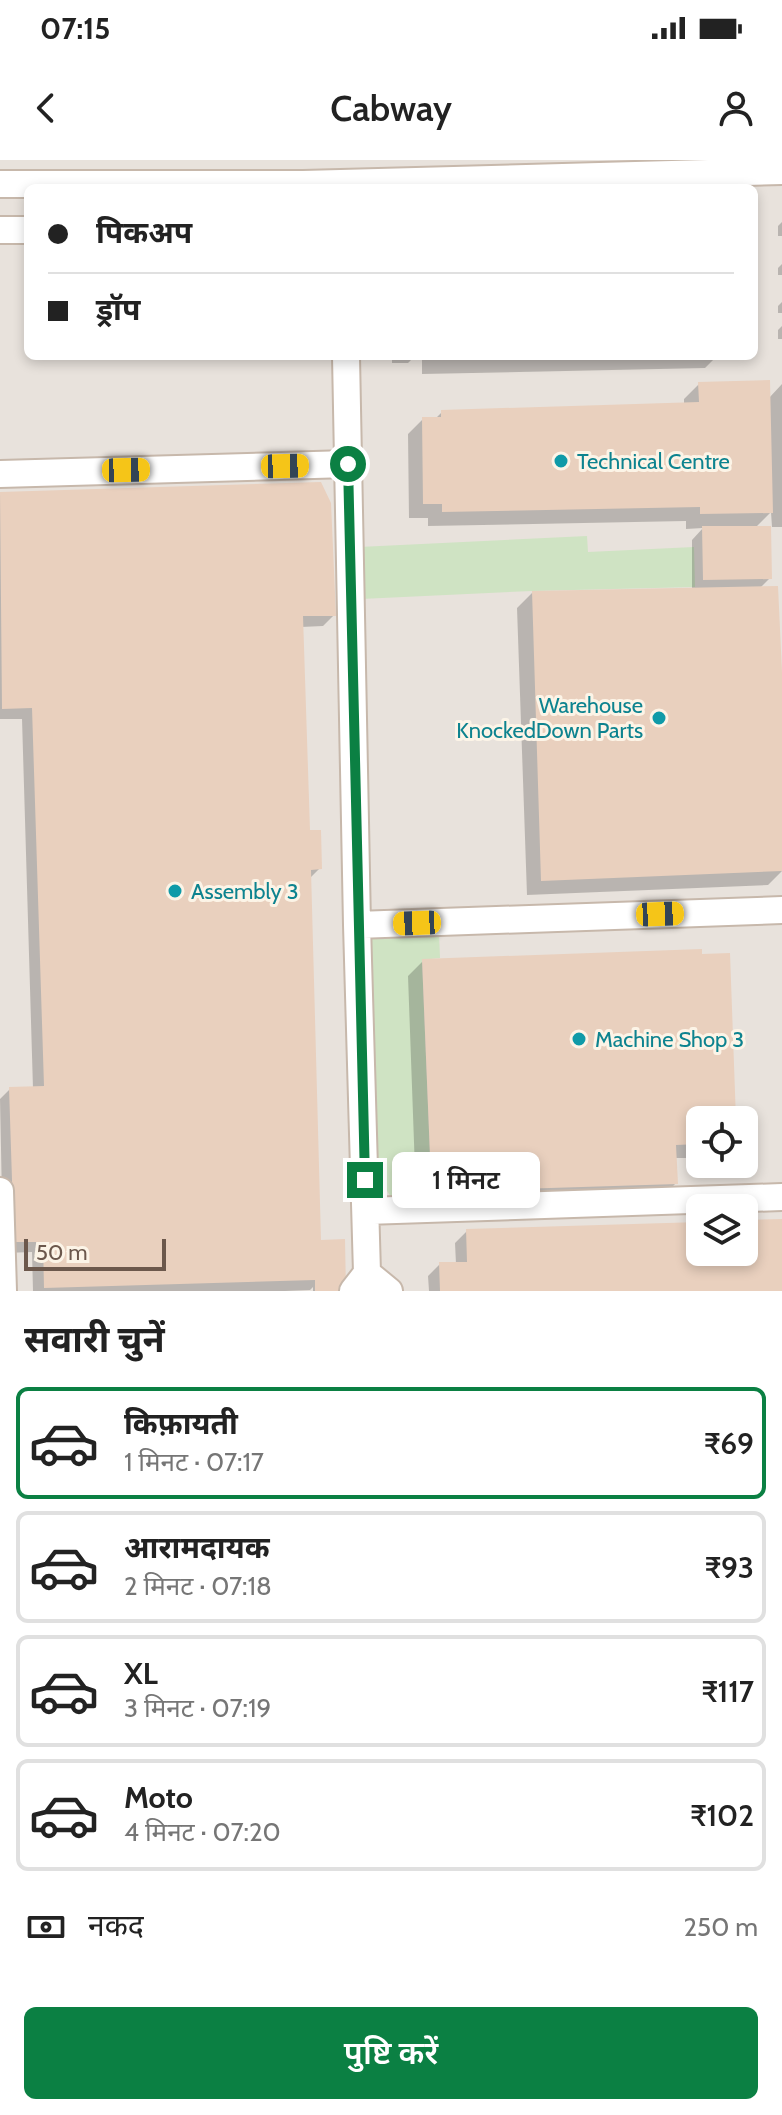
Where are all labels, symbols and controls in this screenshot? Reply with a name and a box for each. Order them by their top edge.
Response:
text: 07:15 [40,10,110,47]
icon: back [24,86,68,130]
text: Cabway [330,86,452,130]
icon: person [714,86,758,130]
text: पिकअप [96,214,192,251]
text: ड्रॉप [96,291,140,328]
route start [330,446,366,482]
place label: Technical Centre [577,448,730,475]
marker: Technical Centre [552,452,570,470]
car [261,454,309,478]
car [102,458,150,482]
place label: Warehouse KnockedDown Parts [456,692,643,744]
marker: Warehouse KnockedDown Parts [650,709,668,727]
place label: Assembly 3 [191,878,299,905]
marker: Assembly 3 [166,882,184,900]
car [636,901,684,927]
car [393,910,441,936]
place label: Machine Shop 3 [595,1026,744,1053]
marker: Machine Shop 3 [570,1030,588,1048]
map controls [686,1106,758,1266]
button: locate [686,1106,758,1178]
callout: 1 मिनट [393,1152,541,1208]
route end [347,1162,383,1198]
text: 1 मिनट [432,1164,500,1196]
button: layers [686,1194,758,1266]
scale bar [24,1235,166,1271]
text: 50 m [36,1239,88,1266]
text: सवारी चुनें [24,1317,165,1361]
text: किफ़ायती [124,1405,238,1442]
icon: car [28,1407,100,1479]
text: ₹69 [704,1425,754,1462]
text: 1 मिनट · 07:17 [124,1446,264,1478]
text: आरामदायक [124,1529,270,1566]
icon: car [28,1531,100,1603]
text: ₹93 [705,1549,754,1586]
text: 2 मिनट · 07:18 [124,1570,272,1602]
icon: car [28,1655,100,1727]
text: XL [124,1655,158,1692]
text: ₹117 [701,1673,754,1710]
text: 3 मिनट · 07:19 [124,1692,271,1724]
icon: car [28,1779,100,1851]
text: Moto [124,1779,193,1816]
text: ₹102 [690,1797,754,1834]
text: 4 मिनट · 07:20 [124,1816,281,1848]
icon: cash [24,1905,68,1949]
text: नकद [88,1907,144,1944]
text: 250 m [684,1911,758,1943]
button: पुष्टि करें [24,2007,758,2099]

